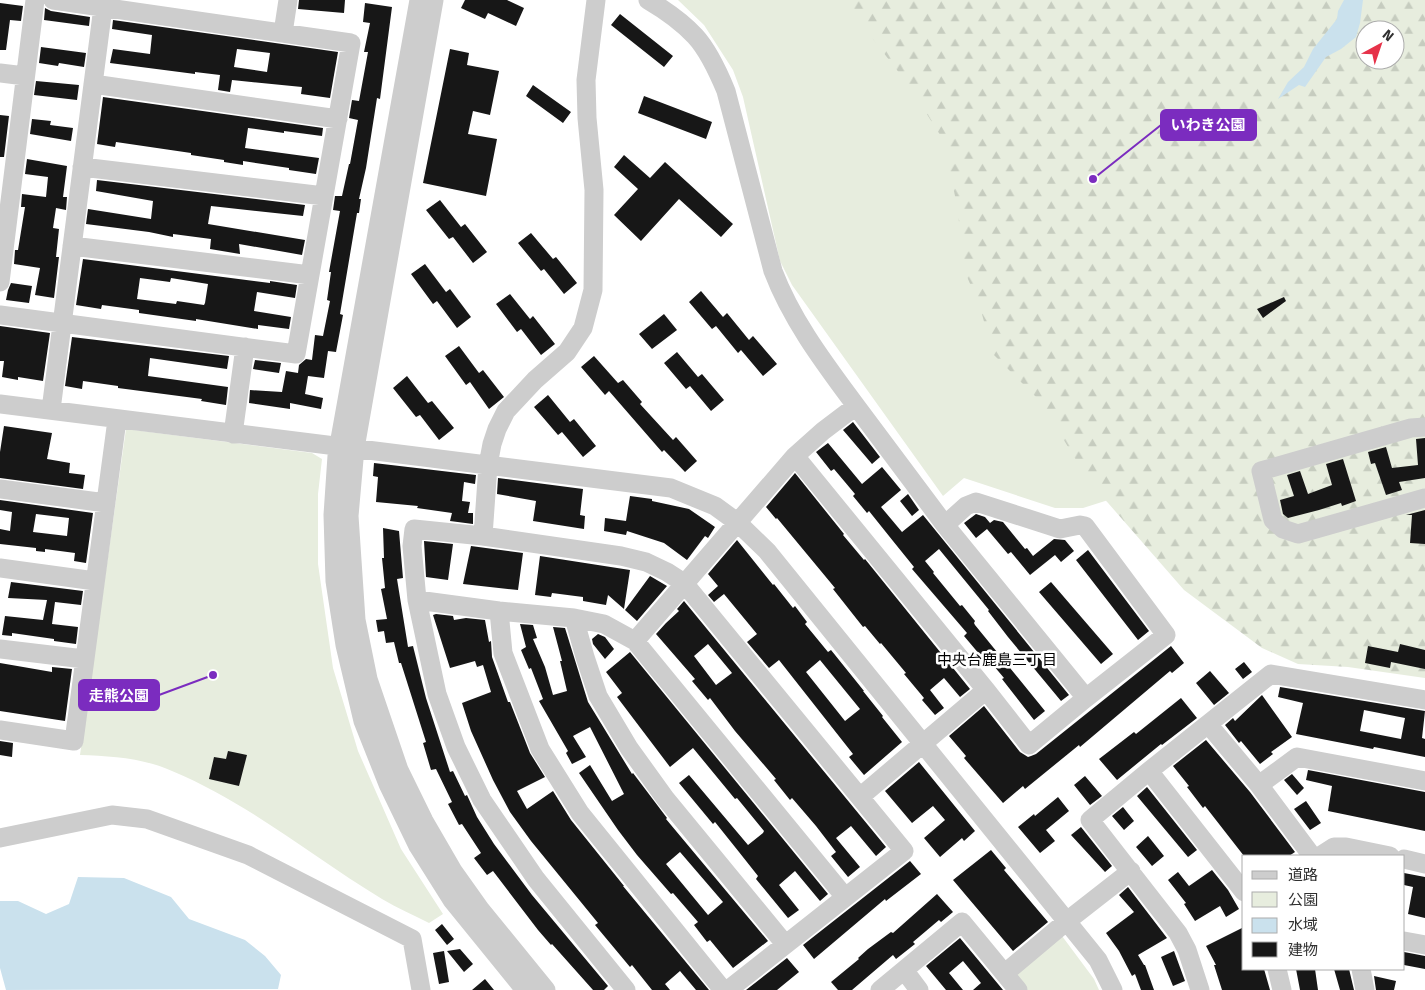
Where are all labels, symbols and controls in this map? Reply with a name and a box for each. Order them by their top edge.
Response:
north arrow [1355,20,1405,70]
text: N [1379,26,1397,45]
callout: いわき公園 [1161,110,1256,140]
text: いわき公園 [1170,116,1246,134]
district label: 中央台鹿島三丁目 [937,651,1057,669]
callout: 走熊公園 [79,680,159,710]
text: 走熊公園 [89,687,149,705]
legend [1242,855,1405,970]
text: 道路 [1288,866,1318,884]
text: 公園 [1288,891,1318,909]
text: 水域 [1288,916,1318,934]
text: 建物 [1288,941,1318,959]

